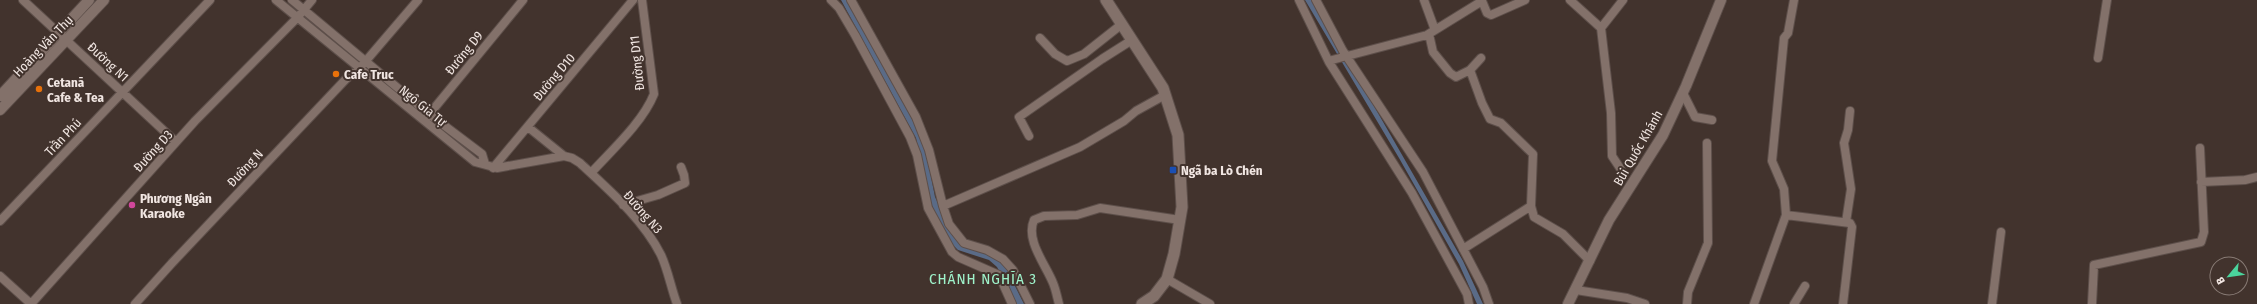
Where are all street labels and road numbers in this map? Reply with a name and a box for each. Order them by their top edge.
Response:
street label: Hoàng Văn Thụ [10,12,76,80]
street label: Đường D9 [442,28,486,78]
street label: Đường D11 [627,35,647,91]
street label: Đường N1 [84,39,132,85]
street label: Đường D10 [530,50,578,104]
street label: Ngô Gia Tự [396,82,450,130]
street label: Bùi Quốc Khánh [1610,108,1666,188]
street label: Trần Phú [42,115,84,159]
street label: Đường D3 [130,127,176,175]
street label: Đường N [224,146,266,190]
street label: Đường N3 [620,188,666,236]

